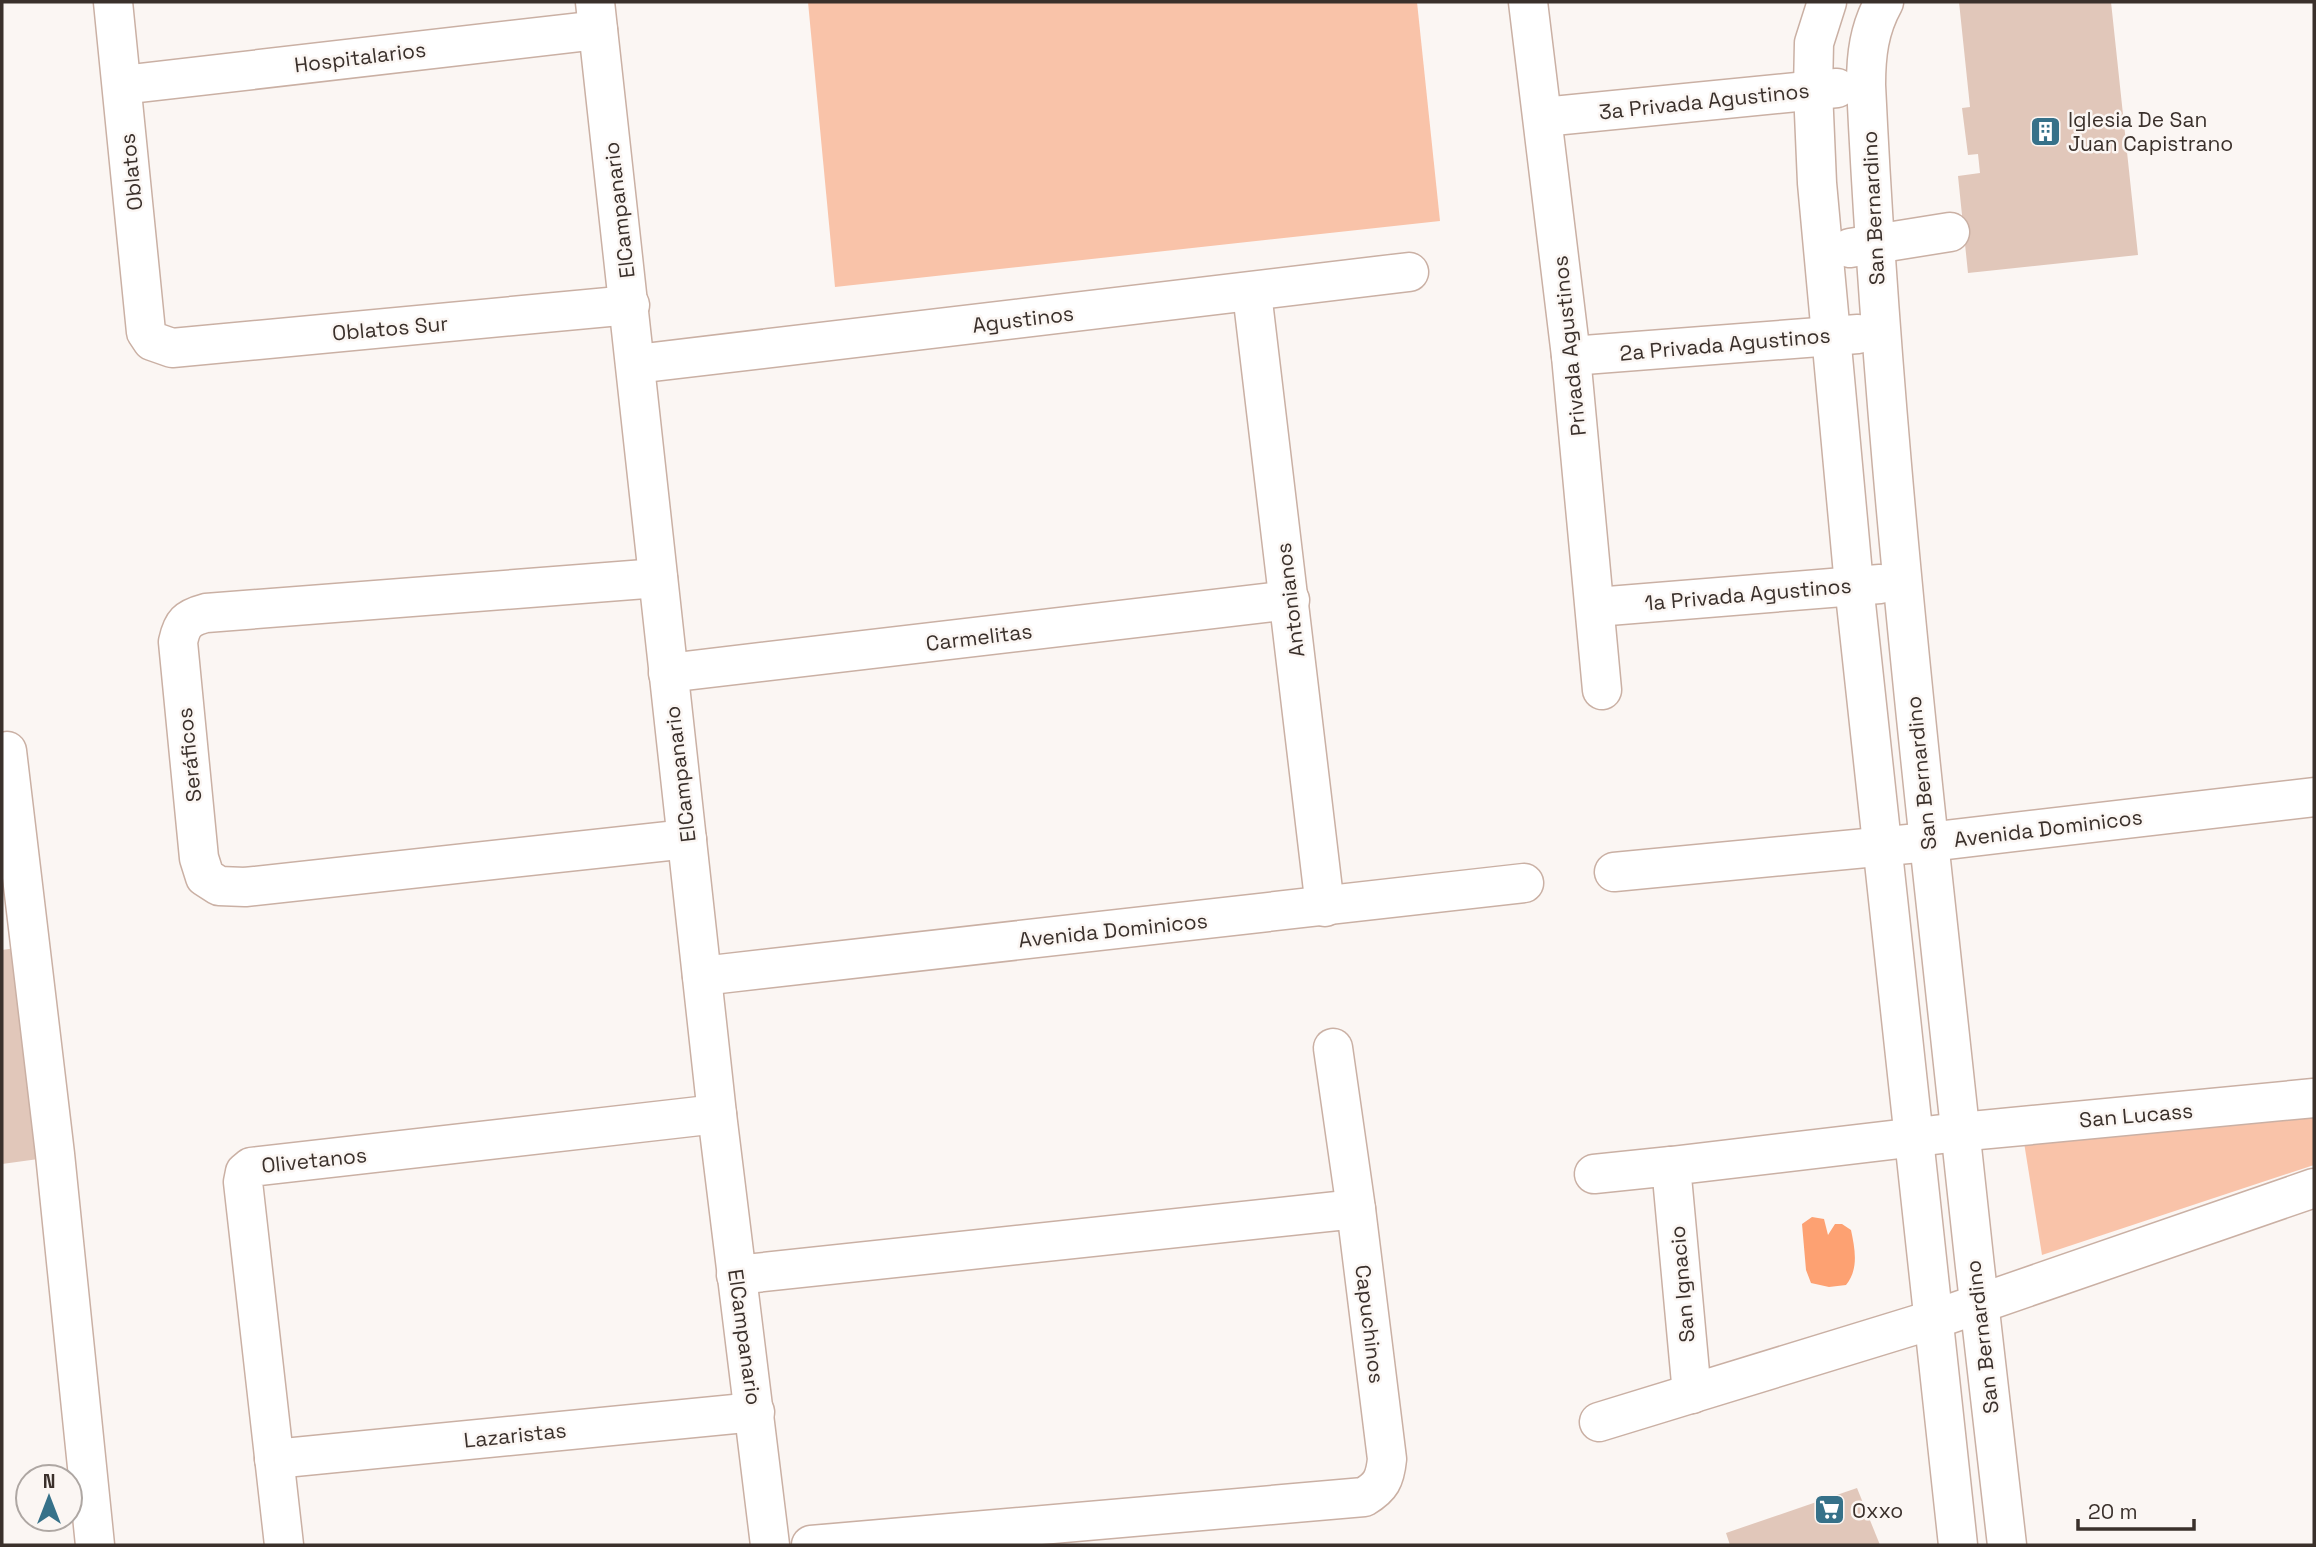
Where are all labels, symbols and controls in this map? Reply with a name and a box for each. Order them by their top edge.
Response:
street label: Hospitalarios [293,36,427,78]
street label: 3a Privada Agustinos [1597,77,1811,125]
place label: Iglesia De San Juan Capistrano [2068,106,2233,157]
building icon: Iglesia De San Juan Capistrano [2028,114,2062,148]
street label: San Bernardino [1855,130,1891,286]
street label: Oblatos [114,132,148,212]
street label: ElCampanario [597,140,641,280]
street label: Privada Agustinos [1546,254,1592,438]
street label: Agustinos [971,299,1075,339]
street label: Oblatos Sur [331,309,449,347]
street label: 2a Privada Agustinos [1619,321,1831,367]
street label: Antonianos [1270,541,1310,659]
street label: 1a Privada Agustinos [1643,572,1853,616]
street label: Carmelitas [924,617,1034,657]
street label: San Bernardino [1900,695,1942,851]
street label: ElCampanario [658,704,702,844]
street label: Seráficos [171,706,207,804]
street label: Avenida Dominicos [1952,803,2144,853]
street label: Avenida Dominicos [1017,907,1209,953]
street label: San Lucass [2078,1097,2194,1133]
street label: Olivetanos [260,1141,368,1179]
street label: San Ignacio [1663,1224,1701,1344]
street label: San Bernardino [1959,1259,2005,1415]
street label: Capuchinos [1349,1263,1391,1385]
street label: ElCampanario [722,1267,768,1407]
street label: Lazaristas [462,1416,568,1454]
north arrow [14,1463,84,1533]
text: N [43,1469,55,1494]
scale bar [2078,1488,2194,1532]
supermarket icon: Oxxo [1812,1493,1846,1527]
place label: Oxxo [1852,1497,1903,1524]
text: 20 m [2088,1498,2138,1525]

